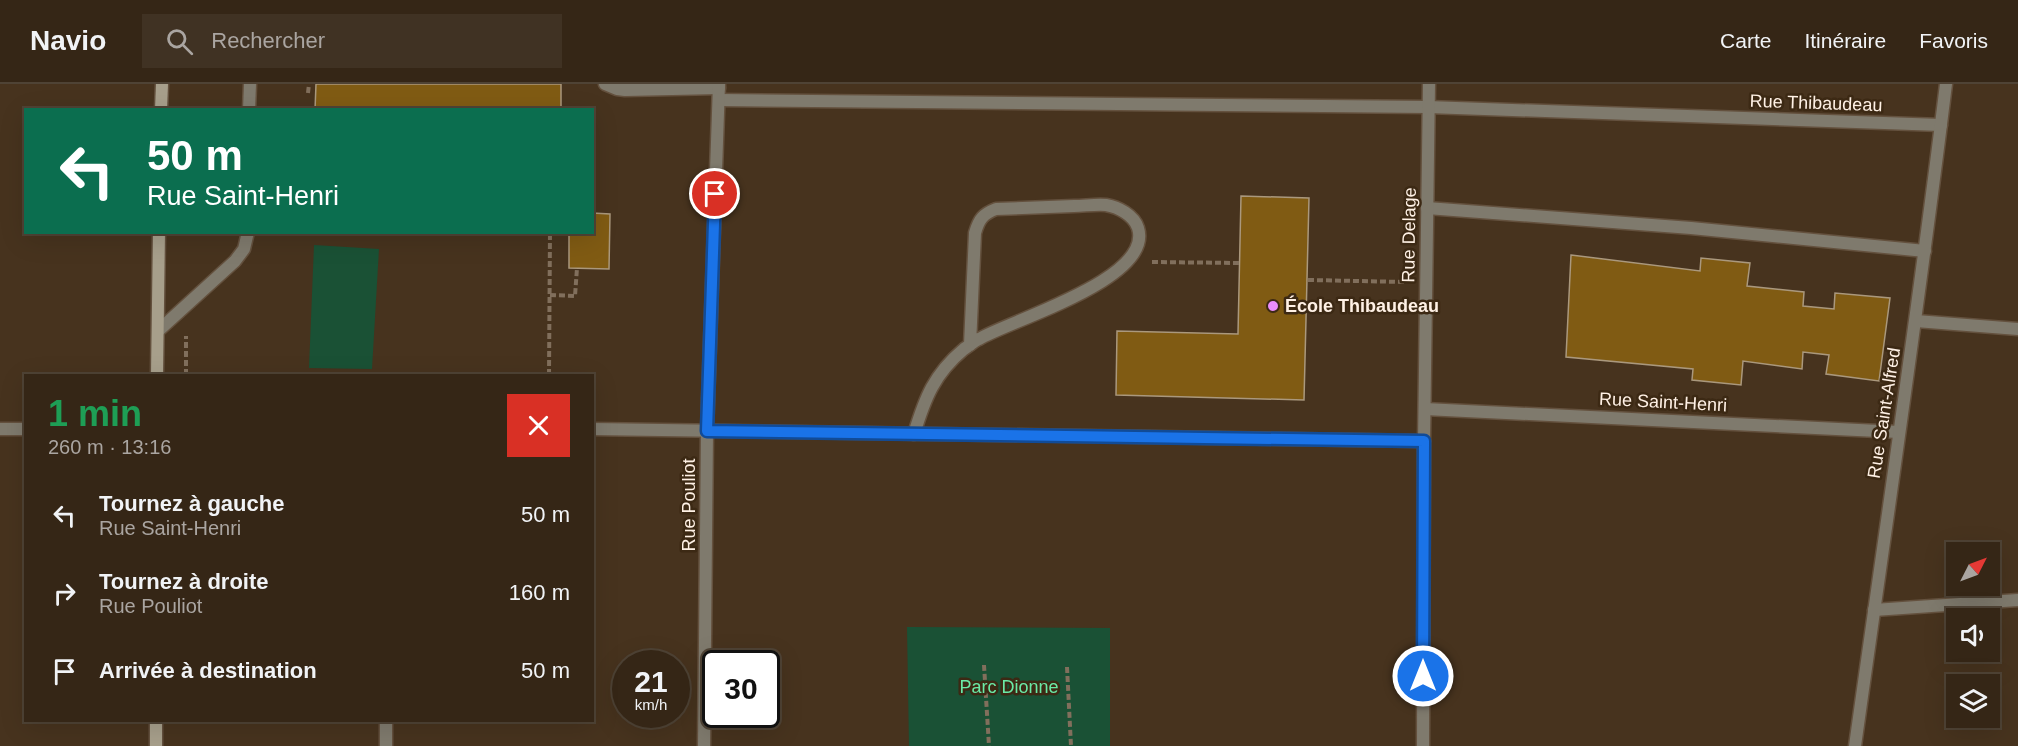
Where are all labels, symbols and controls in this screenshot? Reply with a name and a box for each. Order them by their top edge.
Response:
search box [142,14,562,68]
text: Navio [30,25,106,56]
icon: search [163,25,196,58]
text: Rechercher [211,28,325,53]
text: Carte [1720,29,1771,52]
text: Itinéraire [1804,29,1886,52]
text: Favoris [1919,29,1988,52]
street label: Rue Thibaudeau [1749,91,1883,115]
icon: left [48,132,126,210]
text: 50 m [147,132,243,179]
pin [689,168,740,219]
icon: arrive [698,177,731,210]
text: Rue Saint-Henri [147,181,339,211]
street label: Rue Delage [1398,187,1420,283]
place label: École Thibaudeau [1285,295,1439,316]
marker: École Thibaudeau [1266,299,1280,313]
street label: Rue Saint-Alfred [1864,346,1904,480]
street label: Rue Saint-Henri [1599,389,1727,415]
text: 1 min [48,393,142,434]
button: close [507,394,570,457]
text: 260 m · 13:16 [48,436,171,458]
street label: Rue Pouliot [679,458,699,552]
text: Tournez à gauche [99,491,284,516]
icon: left [48,499,81,532]
text: 50 m [521,502,570,527]
text: Rue Saint-Henri [99,517,241,539]
north arrow [1946,542,2000,596]
map controls [1946,542,2000,728]
text: Tournez à droite [99,569,269,594]
icon: right [48,577,81,610]
text: 160 m [509,580,570,605]
text: Rue Pouliot [99,595,202,617]
button: sound [1946,608,2000,662]
position arrow [1391,644,1455,708]
speed limit sign: 30 [702,650,780,728]
icon: arrive [48,655,81,688]
text: Arrivée à destination [99,658,317,683]
text: 50 m [521,658,570,683]
text: 21 [634,665,668,698]
button: layers [1946,674,2000,728]
park label: Parc Dionne [959,677,1059,697]
text: km/h [635,696,667,713]

